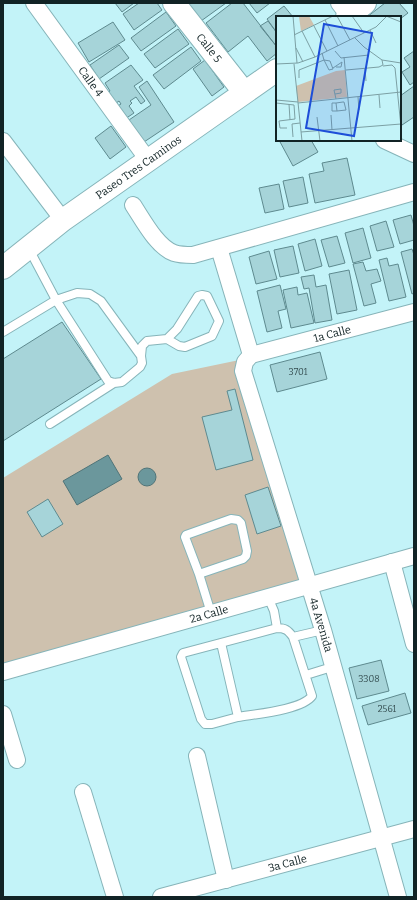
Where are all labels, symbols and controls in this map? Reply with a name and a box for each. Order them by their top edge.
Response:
inset map [276,16,401,141]
street label: Calle 5 [194,31,225,65]
street label: Calle 4 [76,64,107,99]
street label: Paseo Tres Caminos [93,133,184,202]
street label: 1a Calle [312,322,352,345]
house number: 3701 [289,367,308,377]
street label: 4a Avenida [307,596,335,654]
street label: 2a Calle [188,602,230,625]
house number: 3308 [358,674,380,684]
house number: 2561 [378,704,397,714]
street label: 3a Calle [267,852,308,874]

